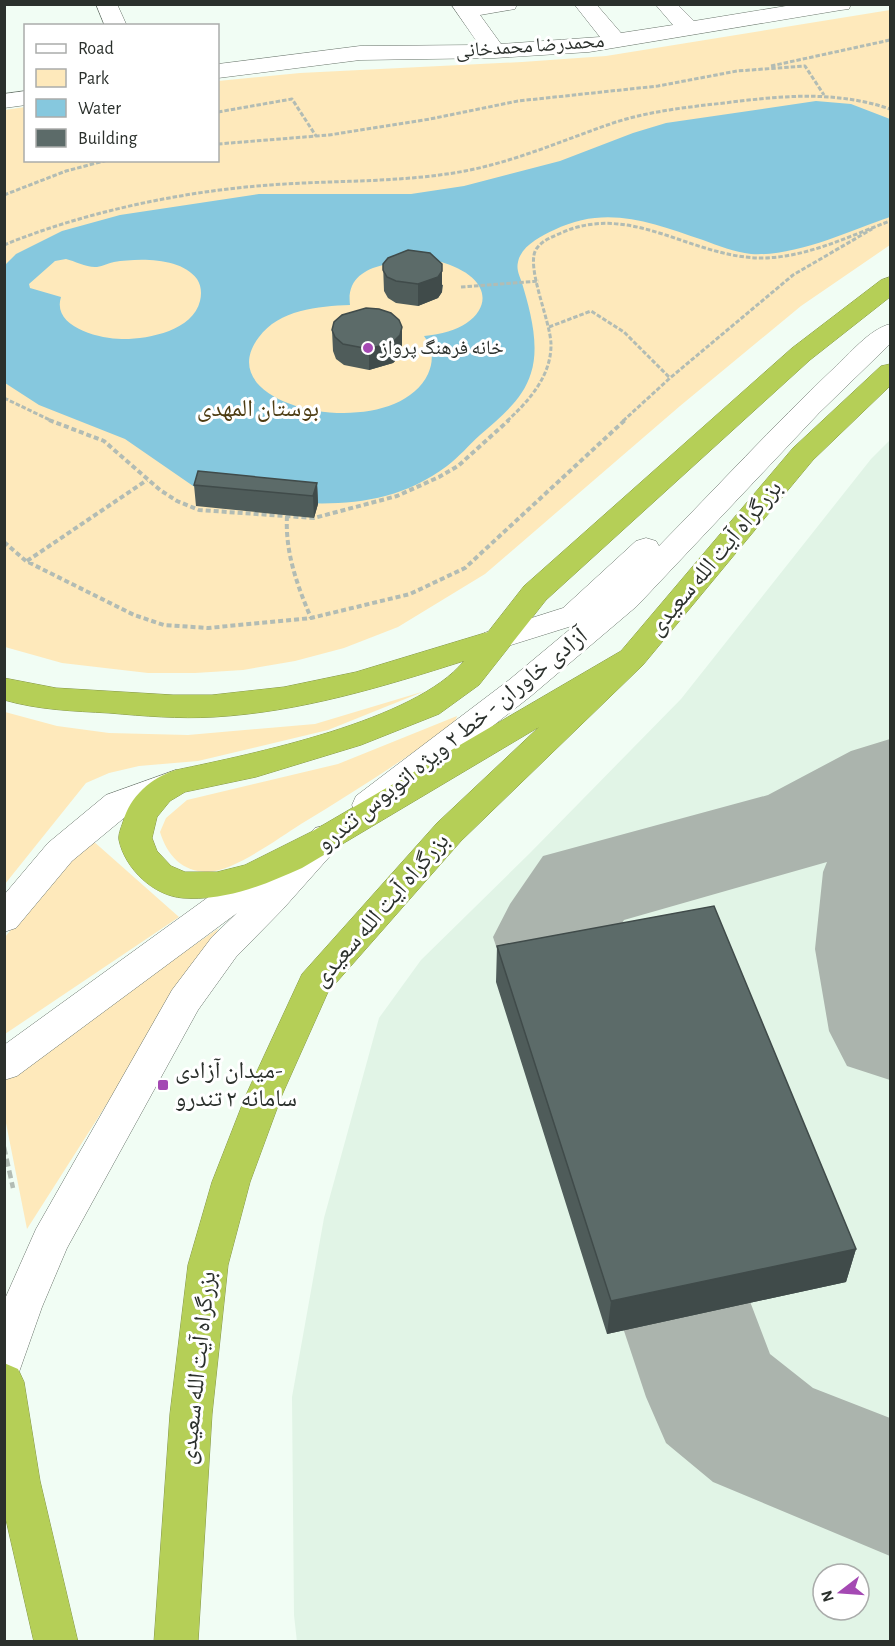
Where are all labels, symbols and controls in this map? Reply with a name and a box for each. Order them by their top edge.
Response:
legend [24,24,219,162]
street label: محمدرضا محمدخانی [455,31,605,62]
text: Road [78,40,114,58]
text: Park [78,70,110,88]
text: Water [78,100,121,118]
text: Building [78,130,138,148]
place label: خانه فرهنگ پرواز [379,338,504,359]
marker: خانه فرهنگ پرواز [361,341,375,355]
park label: بوستان المهدی [197,397,319,422]
street label: بزرگراه آیت الله سعیدی [643,475,787,641]
street label: آزادی خاوران - خط ۲ ویژه اتوبوس تندرو [312,622,593,857]
street label: بزرگراه آیت الله سعیدی [308,828,455,992]
place label: میدان آزادی- سامانه ۲ تندرو [175,1058,297,1111]
marker: میدان آزادی- سامانه ۲ تندرو [156,1078,170,1092]
street label: بزرگراه آیت الله سعیدی [175,1270,221,1466]
north arrow [811,1562,871,1622]
text: N [818,1588,837,1604]

